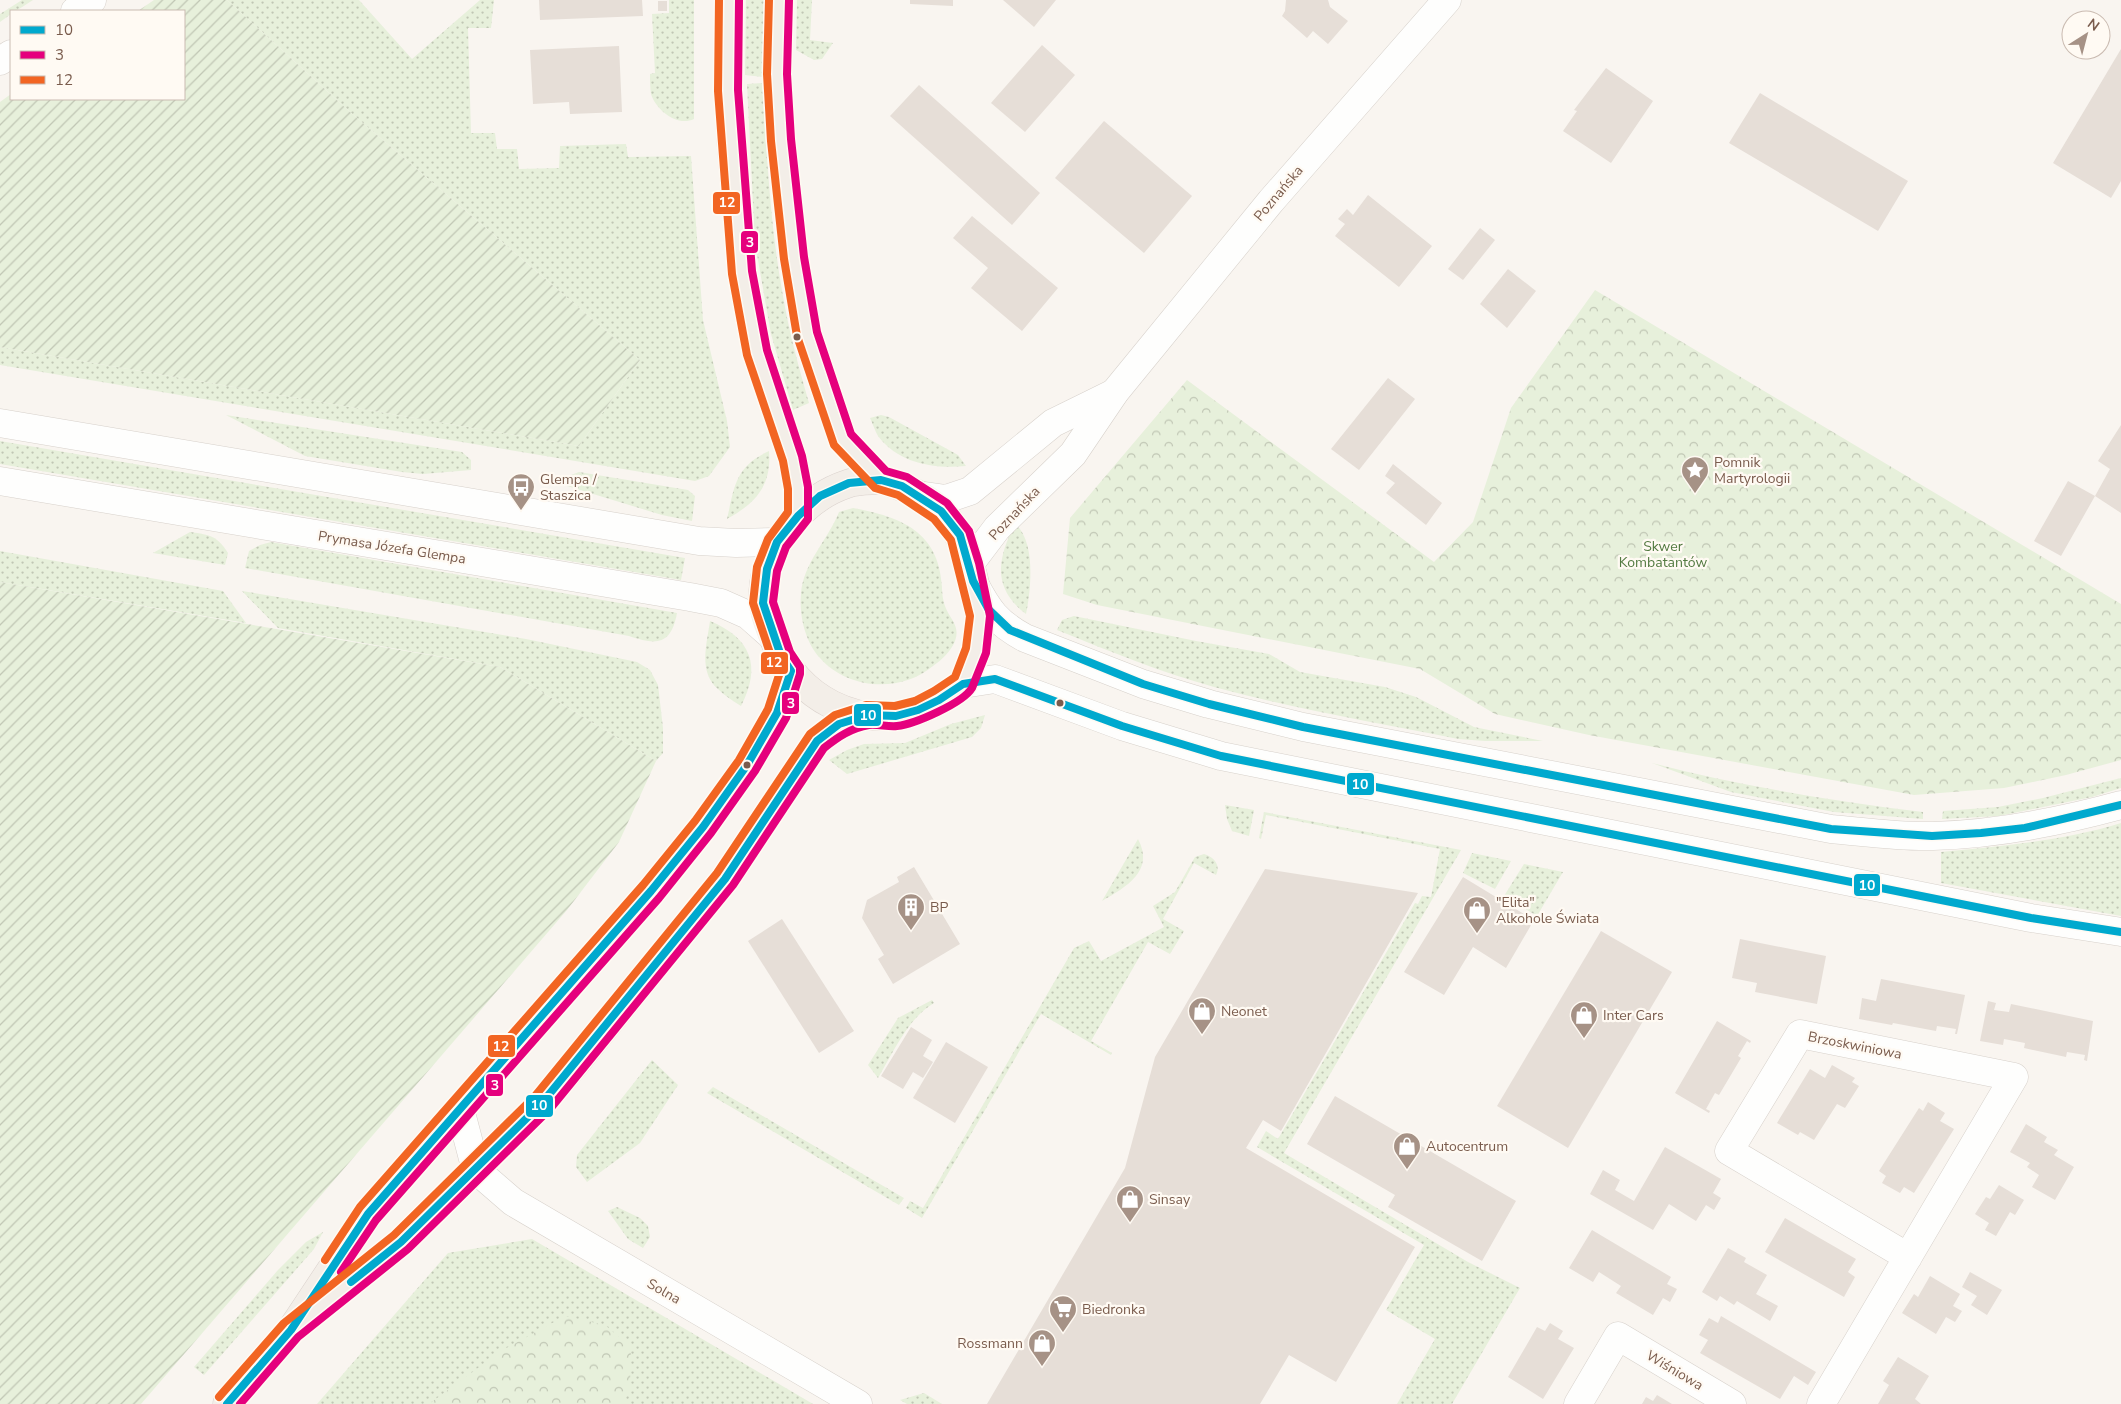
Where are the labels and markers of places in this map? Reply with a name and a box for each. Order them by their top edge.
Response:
unlabelled marker [792,332,802,342]
place label: Pomnik Martyrologii [1714,453,1790,488]
place icon: Pomnik Martyrologii [1680,455,1710,494]
place label: Glempa / Staszica [540,470,598,505]
bus stop icon: Glempa / Staszica [506,472,536,511]
unlabelled marker [1055,698,1065,708]
unlabelled marker [742,760,752,770]
building icon: BP [896,892,926,931]
place label: "Elita" Alkohole Świata [1496,893,1599,928]
shop icon: "Elita" Alkohole Świata [1462,895,1492,934]
place label: BP [930,898,948,917]
shop icon: Neonet [1187,996,1217,1035]
shop icon: Inter Cars [1569,1000,1599,1039]
place label: Neonet [1221,1002,1267,1021]
place label: Inter Cars [1603,1006,1664,1025]
shop icon: Autocentrum [1392,1131,1422,1170]
place label: Autocentrum [1426,1137,1508,1156]
shop icon: Sinsay [1115,1184,1145,1223]
place label: Sinsay [1149,1190,1191,1209]
supermarket icon: Biedronka [1048,1294,1078,1333]
place label: Biedronka [1082,1300,1145,1319]
shop icon: Rossmann [1027,1328,1057,1367]
place label: Rossmann [957,1334,1023,1353]

